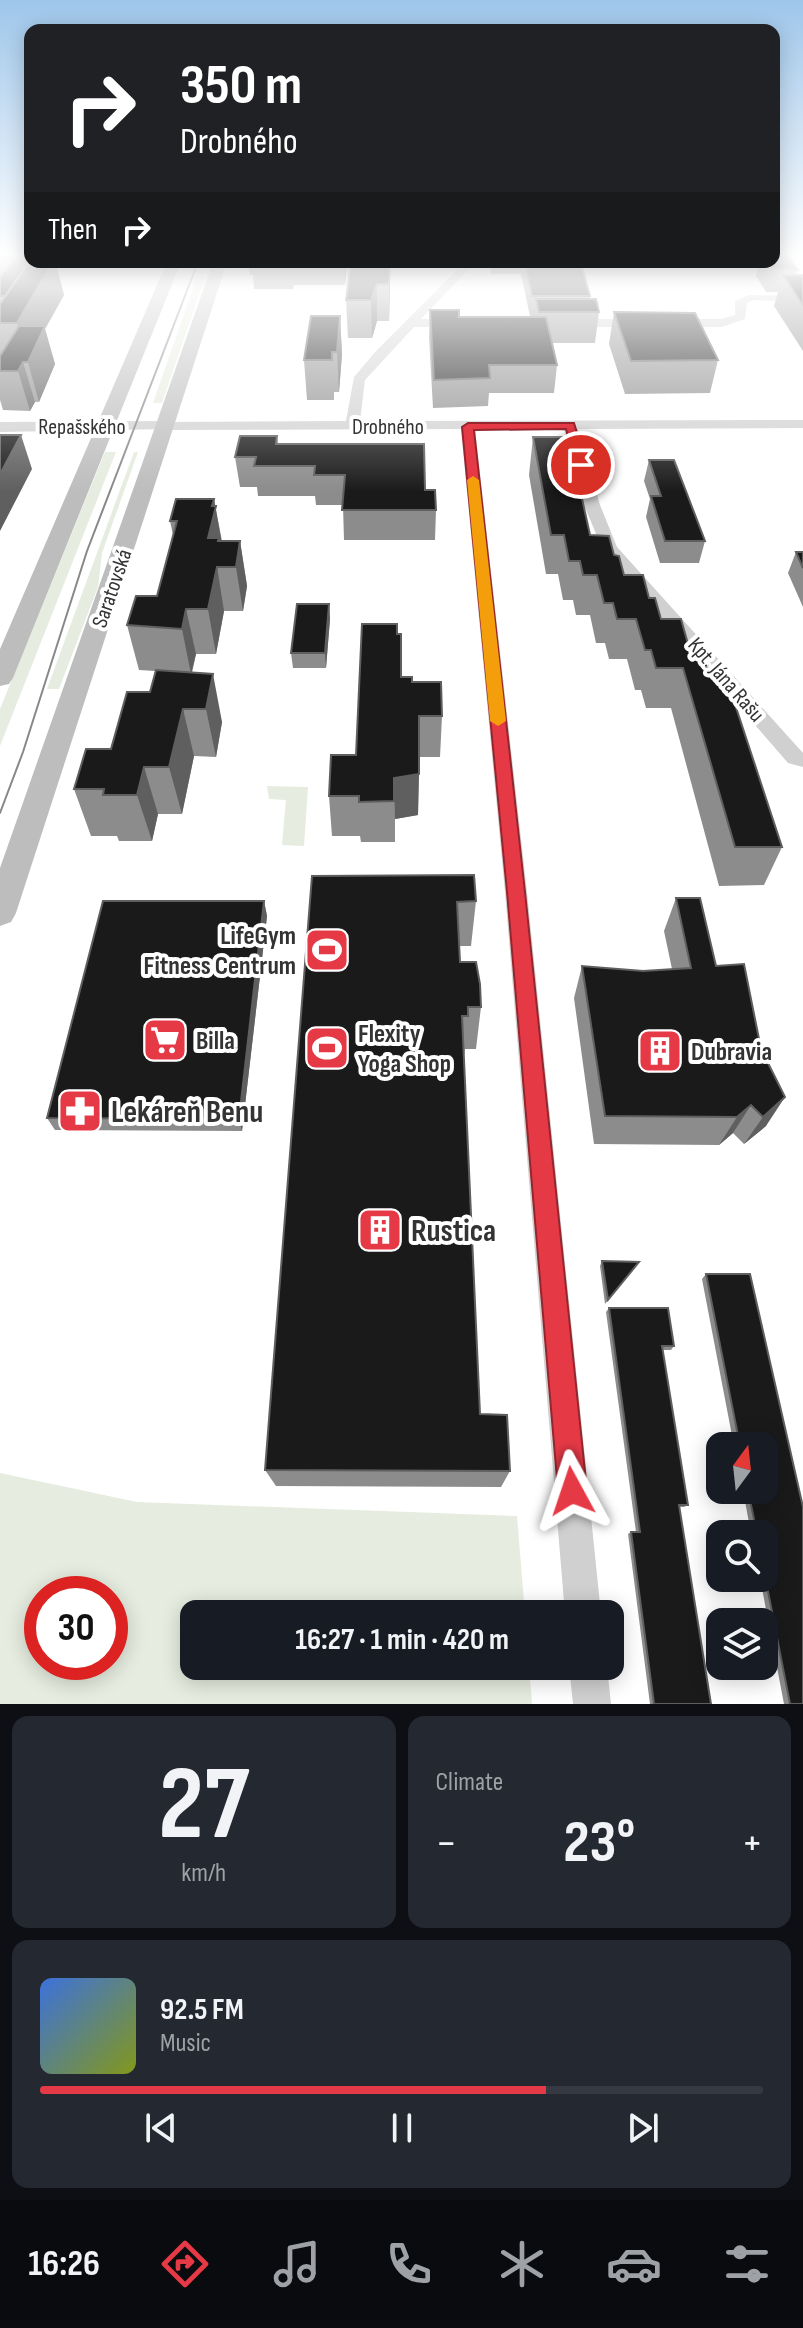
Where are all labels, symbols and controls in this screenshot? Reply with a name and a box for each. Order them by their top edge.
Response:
text: 350 m [180,53,302,120]
icon: right [48,56,152,160]
text: Drobného [180,121,298,164]
icon: right [114,208,158,252]
text: Then [48,212,98,248]
street label: Repašského [38,414,126,441]
street label: Drobného [352,414,424,441]
pin [547,431,615,499]
icon: arrive [559,443,603,487]
street label: Saratovská [86,546,138,631]
street label: Kpt. Jána Rašu [682,632,770,728]
place label: LifeGym Fitness Centrum [144,921,296,982]
sports icon: LifeGym Fitness Centrum [303,926,351,974]
supermarket icon: Billa [141,1016,189,1064]
place label: Flexity Yoga Shop [358,1019,451,1080]
sports icon: Flexity Yoga Shop [303,1024,351,1072]
place label: Billa [196,1026,235,1057]
building icon: Dubravia [636,1027,684,1075]
place label: Dubravia [691,1037,772,1068]
pharmacy icon: Lekáreň Benu [56,1087,104,1135]
place label: Lekáreň Benu [111,1093,263,1132]
building icon: Rustica [356,1206,404,1254]
place label: Rustica [411,1212,496,1251]
north arrow [706,1432,778,1504]
map controls [706,1432,778,1680]
position arrow [530,1449,614,1533]
button: search [706,1520,778,1592]
speed limit sign: 30 [24,1576,128,1680]
button: layers [706,1608,778,1680]
text: 16:27 · 1 min · 420 m [295,1622,509,1658]
text: 27 [158,1743,249,1868]
text: Climate [436,1767,503,1798]
text: 23° [563,1807,635,1879]
text: − [436,1817,457,1870]
text: + [741,1817,763,1870]
text: km/h [181,1858,226,1889]
text: 92.5 FM [160,1992,244,2028]
text: Music [160,2028,211,2059]
icon: previous [139,2106,183,2150]
icon: pause [380,2106,424,2150]
icon: next [621,2106,665,2150]
icon: directions [157,2236,213,2292]
icon: music [269,2236,325,2292]
icon: phone [381,2236,437,2292]
icon: climate [494,2236,550,2292]
icon: car [606,2236,662,2292]
icon: filters [719,2236,775,2292]
text: 16:26 [28,2243,100,2286]

